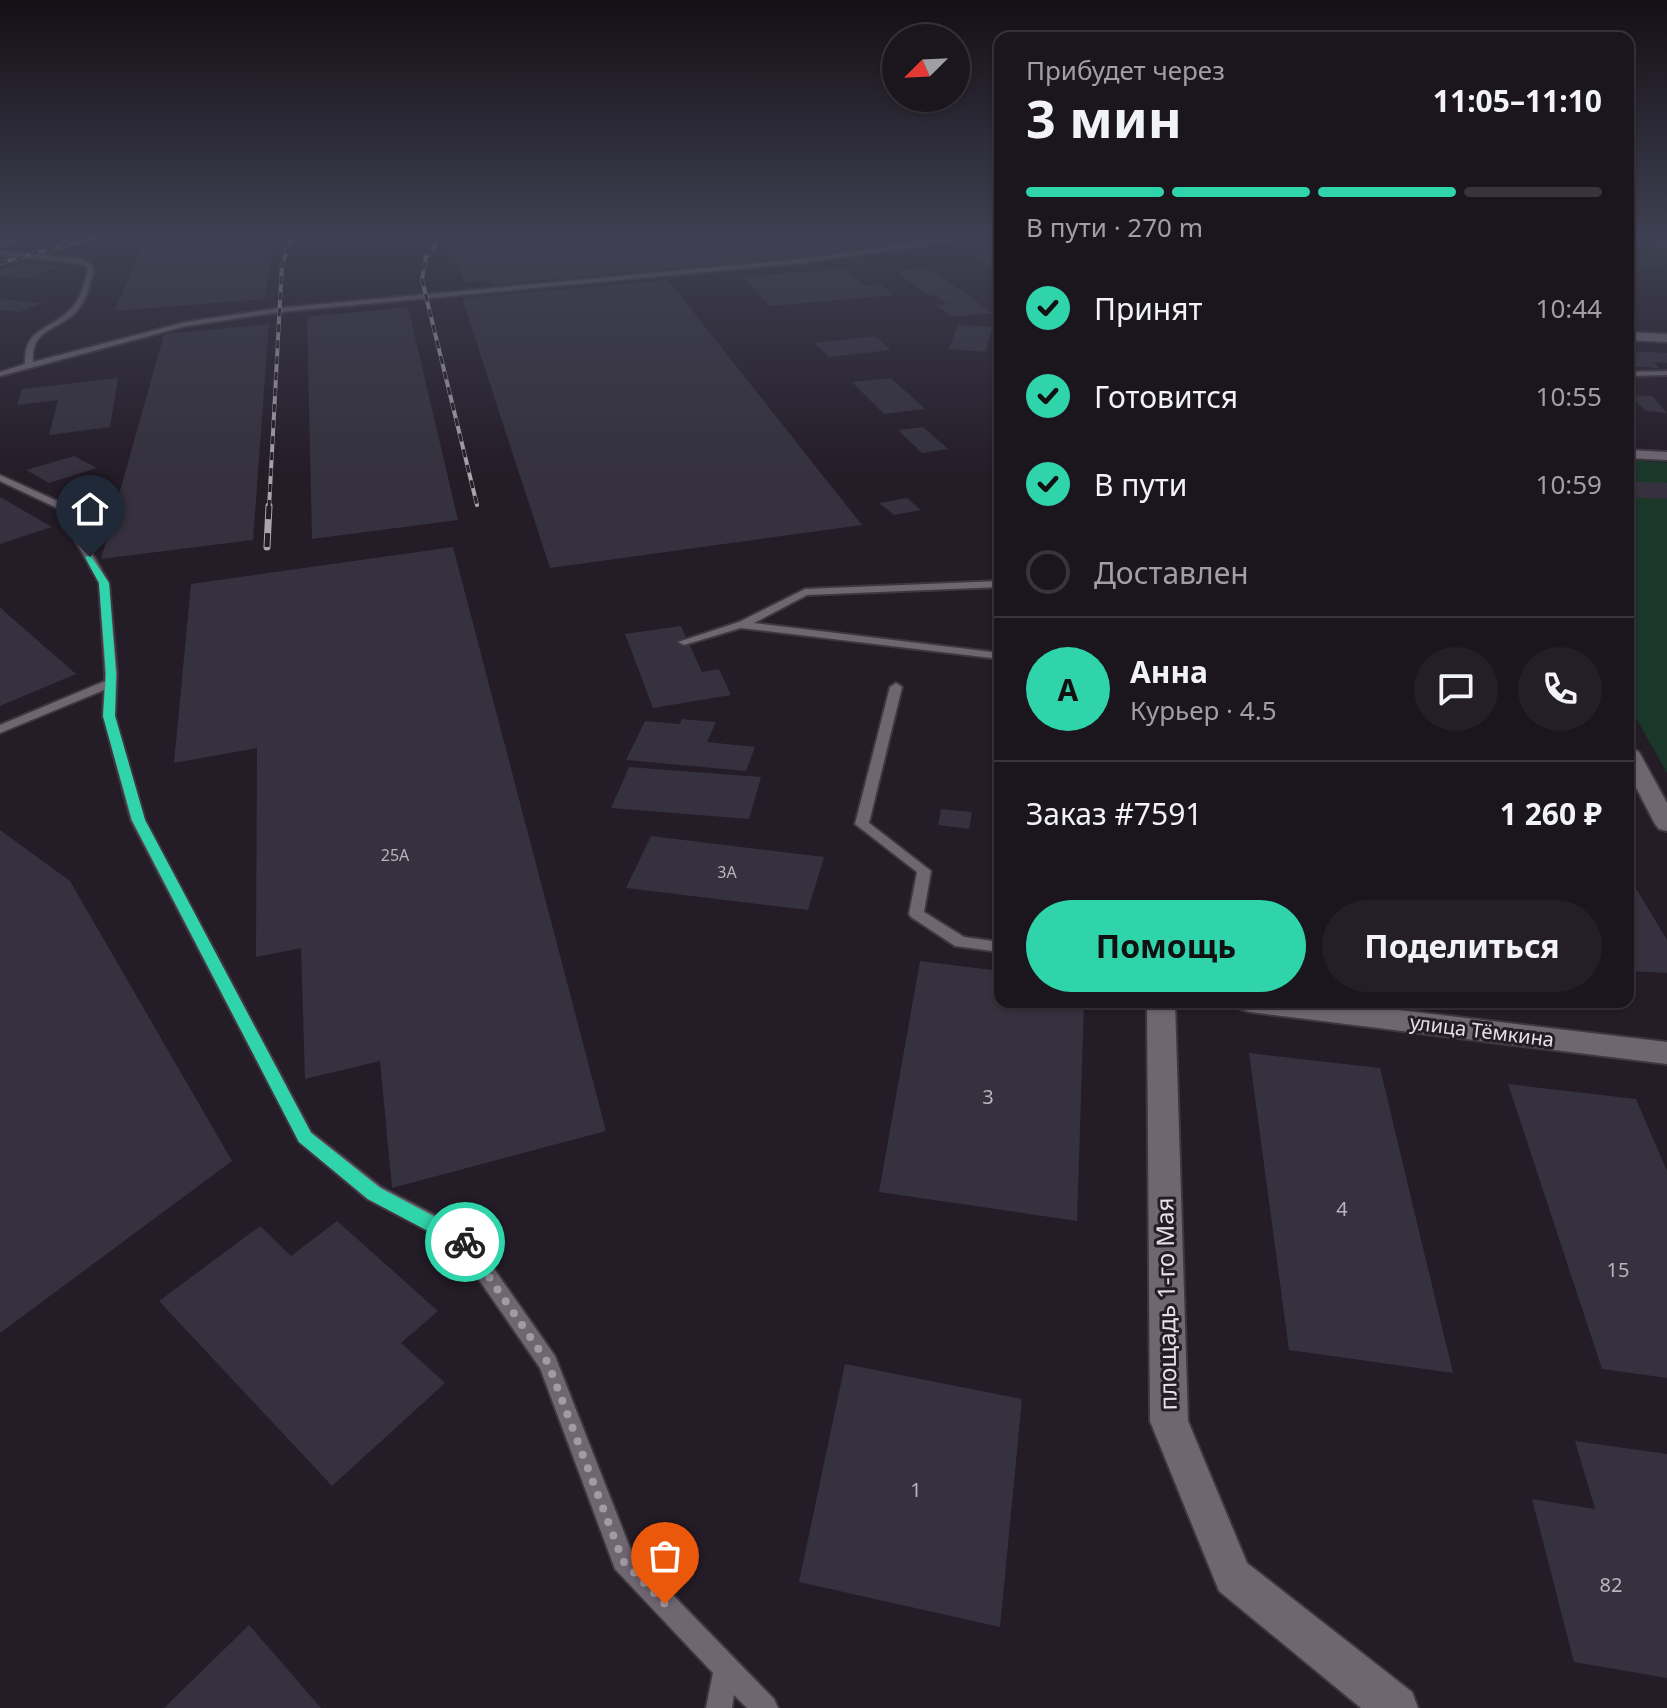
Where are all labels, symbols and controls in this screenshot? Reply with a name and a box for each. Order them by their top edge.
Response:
north arrow [882,24,970,112]
map controls [882,24,970,112]
text: Прибудет через [1026,52,1225,88]
text: 11:05–11:10 [1433,80,1602,121]
text: 3 мин [1026,82,1182,153]
text: В пути · 270 m [1026,209,1203,245]
icon: check [1026,286,1070,330]
text: Принят [1094,288,1203,329]
text: 10:44 [1536,290,1602,326]
icon: check [1026,374,1070,418]
text: Готовится [1094,376,1238,417]
text: 10:55 [1536,378,1602,414]
icon: check [1026,462,1070,506]
text: В пути [1094,464,1187,505]
text: 10:59 [1536,466,1602,502]
pin [56,475,124,557]
icon: home [68,487,112,531]
text: Доставлен [1094,552,1249,593]
button: chat [1414,647,1498,731]
button: phone [1518,647,1602,731]
text: Анна [1130,651,1208,692]
text: А [1058,669,1078,710]
text: Курьер · 4.5 [1130,692,1277,728]
text: Заказ #7591 [1026,793,1202,834]
text: 1 260 ₽ [1500,793,1602,834]
house number: 25А [381,844,410,866]
house number: 3А [717,861,737,883]
button: Помощь [1026,900,1306,992]
button: Поделиться [1322,900,1602,992]
street label: улица Тёмкина [1408,1008,1556,1053]
house number: 3 [982,1083,994,1110]
house number: 4 [1336,1195,1348,1222]
street label: площадь 1-го Мая [1147,1197,1184,1411]
courier [425,1202,505,1282]
icon: bike [443,1220,487,1264]
house number: 15 [1607,1256,1629,1283]
house number: 1 [910,1476,922,1503]
pin [631,1522,699,1604]
icon: bag [643,1534,687,1578]
house number: 82 [1600,1571,1622,1598]

